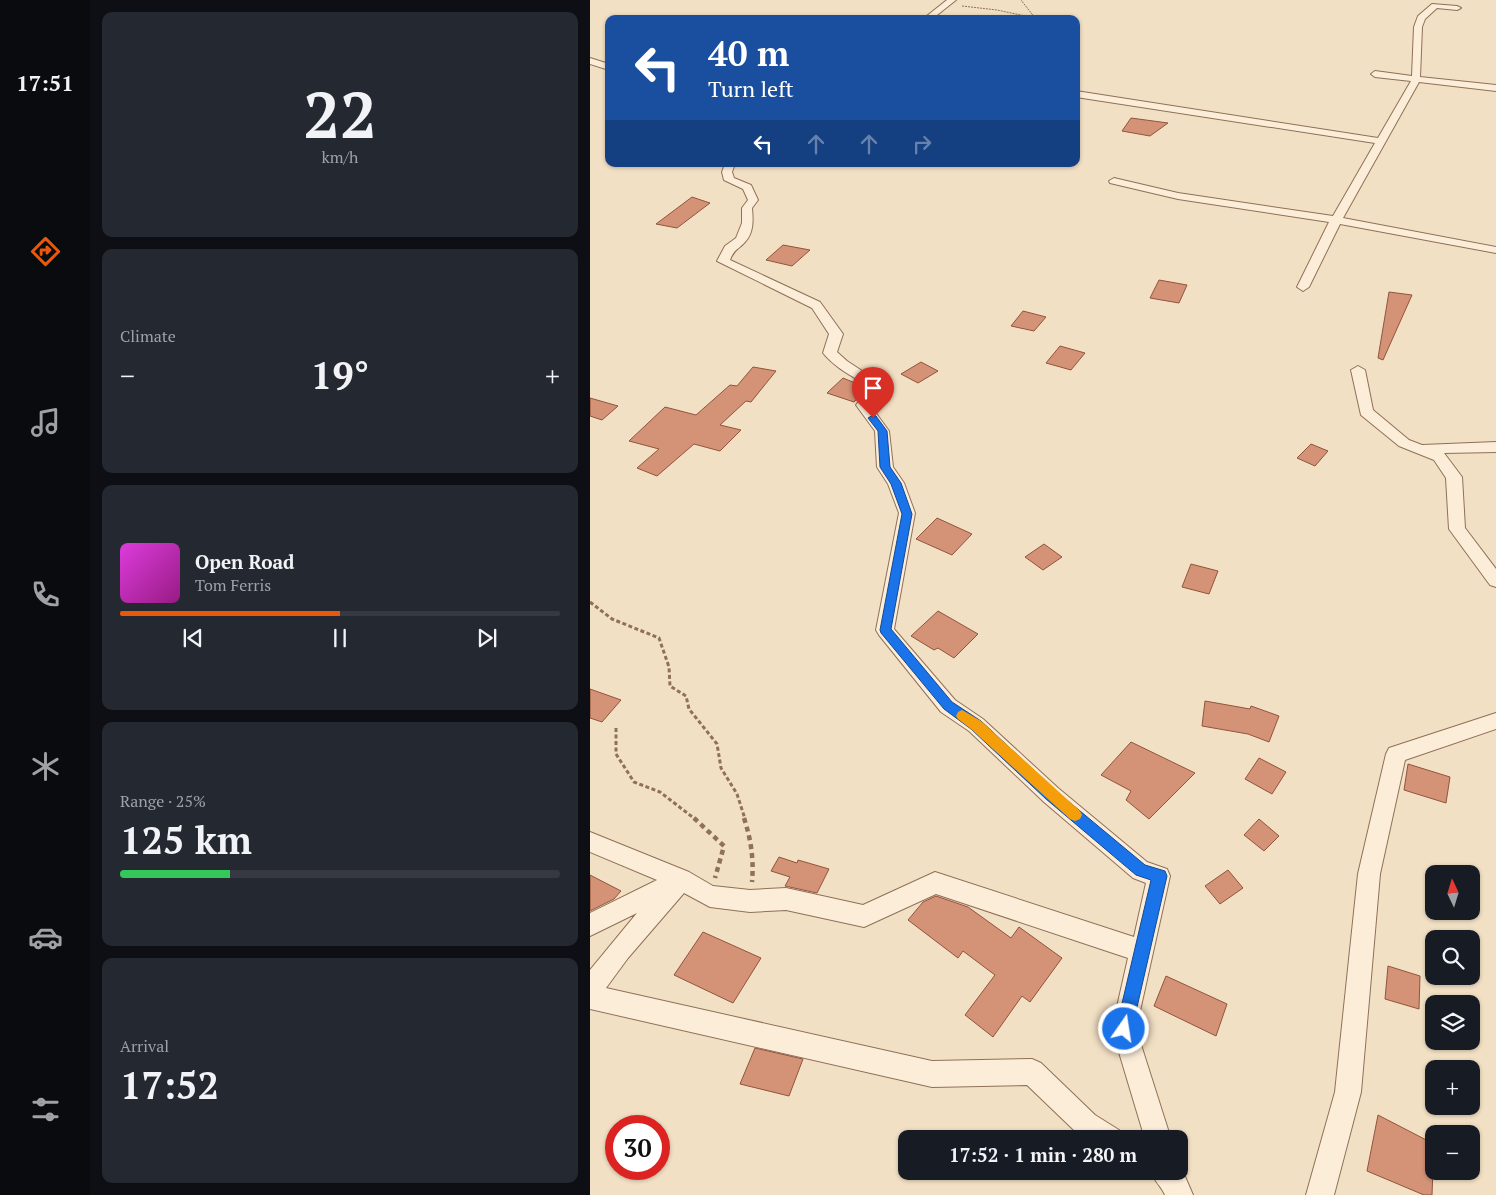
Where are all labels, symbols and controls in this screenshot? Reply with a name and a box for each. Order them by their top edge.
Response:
text: 40 m [708,30,789,76]
icon: left [625,35,690,100]
text: 17:51 [16,68,74,97]
text: 22 [303,70,377,157]
text: Turn left [708,74,794,103]
icon: left [749,130,777,158]
icon: ahead [802,130,830,158]
icon: ahead [855,130,883,158]
icon: right [908,130,936,158]
text: km/h [322,146,358,168]
icon: directions [28,234,63,269]
text: Climate [120,325,176,347]
text: 19° [311,350,369,400]
text: − [120,357,135,394]
text: + [545,357,560,394]
pin [852,367,894,418]
icon: arrive [859,374,887,402]
icon: music [28,405,63,440]
text: Open Road [195,549,295,574]
text: Tom Ferris [195,574,271,596]
icon: phone [28,577,63,612]
icon: previous [179,624,207,652]
icon: pause [326,624,354,652]
icon: next [473,624,501,652]
icon: climate [28,749,63,784]
text: Range · 25% [120,790,206,812]
text: 125 km [120,815,252,865]
north arrow [1425,865,1480,920]
map controls [1425,865,1480,1180]
icon: car [28,920,63,955]
button: search [1425,930,1480,985]
button: layers [1425,995,1480,1050]
position arrow [1097,1002,1149,1054]
text: Arrival [120,1035,169,1057]
text: 17:52 [120,1060,219,1110]
button: + [1425,1060,1480,1115]
icon: filters [28,1092,63,1127]
speed limit sign: 30 [605,1115,670,1180]
button: − [1425,1125,1480,1180]
text: 17:52 · 1 min · 280 m [949,1142,1137,1167]

